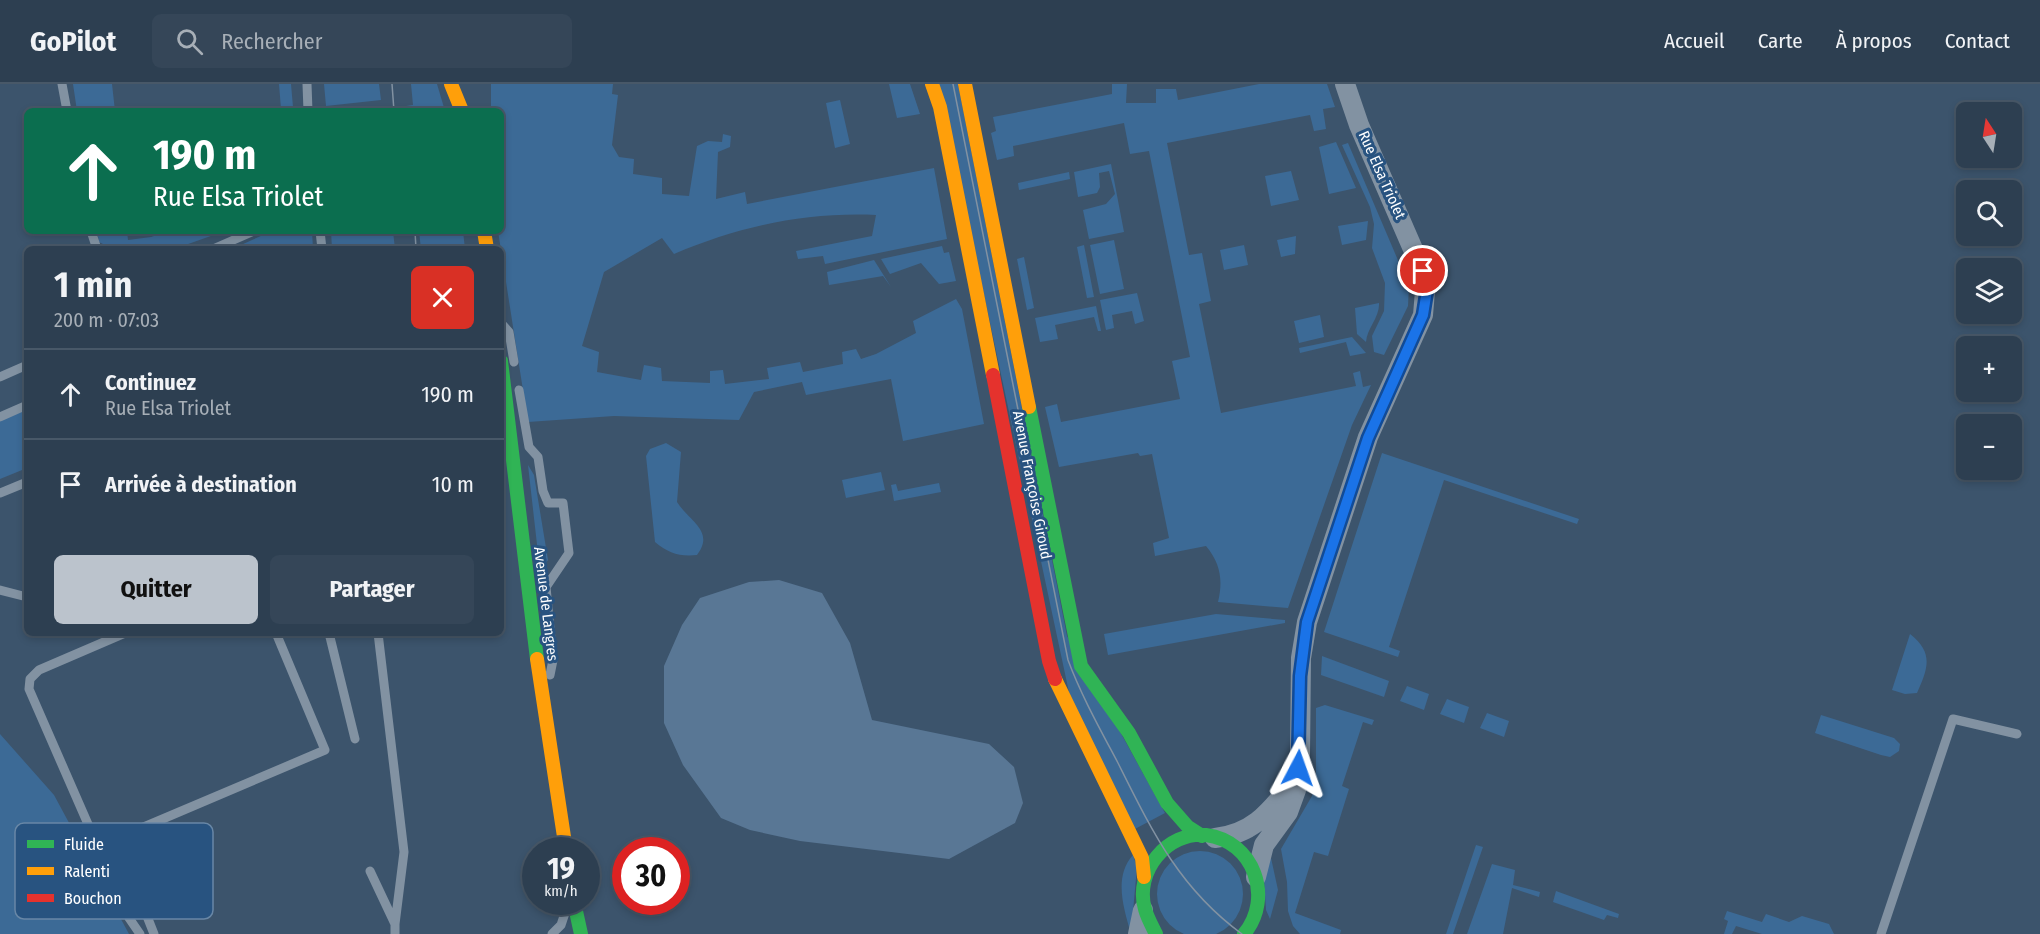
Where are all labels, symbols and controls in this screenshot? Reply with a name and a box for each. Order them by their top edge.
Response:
search box [152,14,572,68]
text: GoPilot [30,25,116,58]
icon: search [173,25,206,58]
text: Rechercher [221,28,322,55]
text: Accueil [1664,28,1725,54]
text: Carte [1758,28,1803,54]
text: À propos [1836,28,1912,54]
text: Contact [1945,28,2010,54]
north arrow [1956,102,2022,168]
map controls [1956,102,2022,480]
street label: Rue Elsa Triolet [1355,128,1410,222]
text: 190 m [153,130,256,180]
icon: ahead [54,132,132,210]
button: search [1956,180,2022,246]
text: Rue Elsa Triolet [153,181,323,213]
pin [1397,245,1448,296]
icon: arrive [1406,254,1439,287]
button: layers [1956,258,2022,324]
text: 1 min [54,263,132,307]
button: close [411,266,474,329]
text: 200 m · 07:03 [54,308,159,332]
button: + [1956,336,2022,402]
text: Continuez [105,369,196,396]
icon: ahead [54,378,87,411]
text: 190 m [421,381,474,408]
text: Rue Elsa Triolet [105,396,231,420]
street label: Avenue Françoise Giroud [1009,409,1055,561]
button: − [1956,414,2022,480]
icon: arrive [54,468,87,501]
text: Arrivée à destination [105,471,297,498]
text: 10 m [432,471,474,498]
street label: Avenue de Langres [530,546,562,662]
button: Quitter [54,555,258,624]
button: Partager [270,555,474,624]
position arrow [1266,736,1330,800]
legend [15,823,213,919]
text: Fluide [64,835,104,854]
speed limit sign: 30 [612,837,690,915]
text: 19 [547,851,575,887]
text: Ralenti [64,862,110,881]
text: km/h [544,882,578,900]
text: Bouchon [64,889,122,908]

